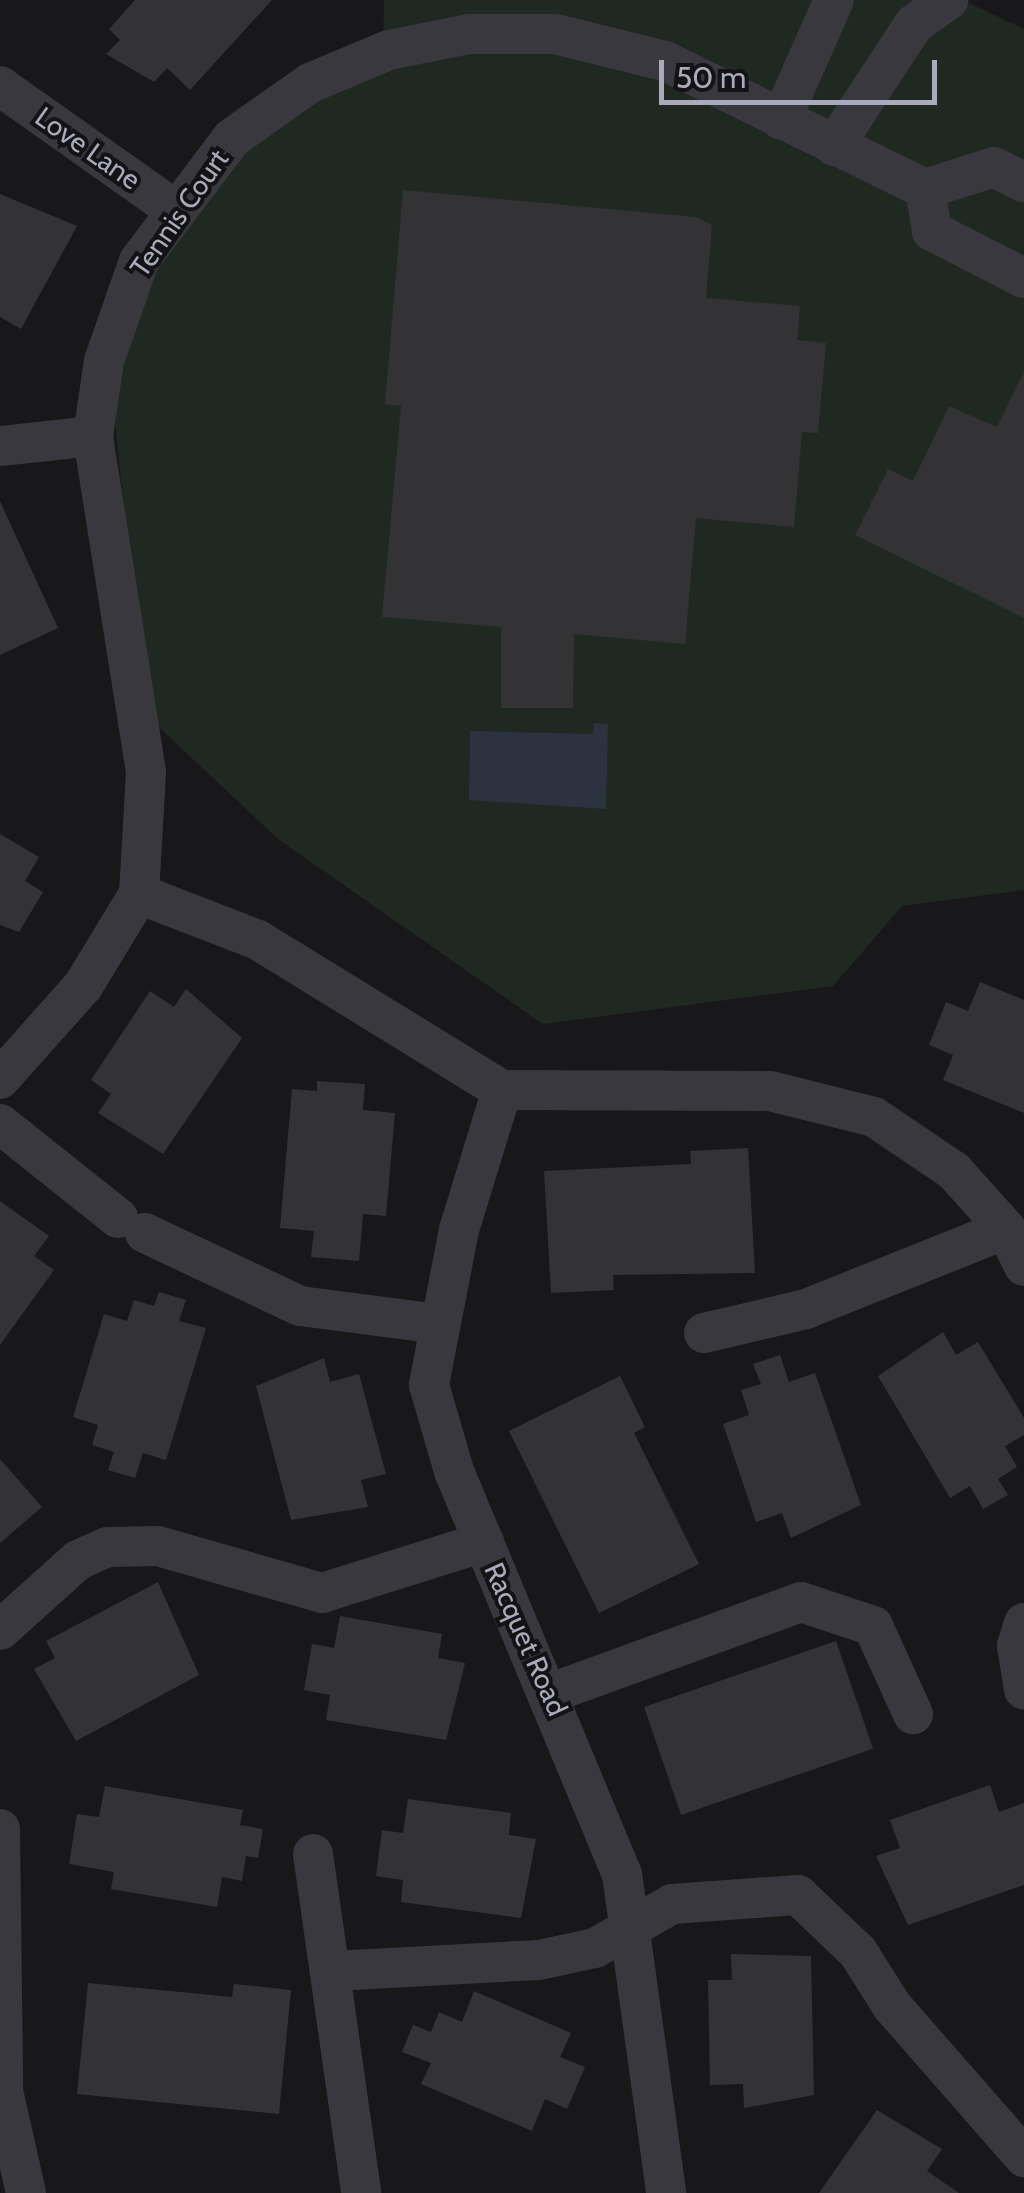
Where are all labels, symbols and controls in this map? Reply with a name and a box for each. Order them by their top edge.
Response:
scale bar [664,40,942,102]
text: 50 m [676,59,746,96]
street label: Love Lane [29,100,147,196]
street label: Tennis Court [123,143,235,283]
street label: Racquet Road [477,1557,575,1721]

